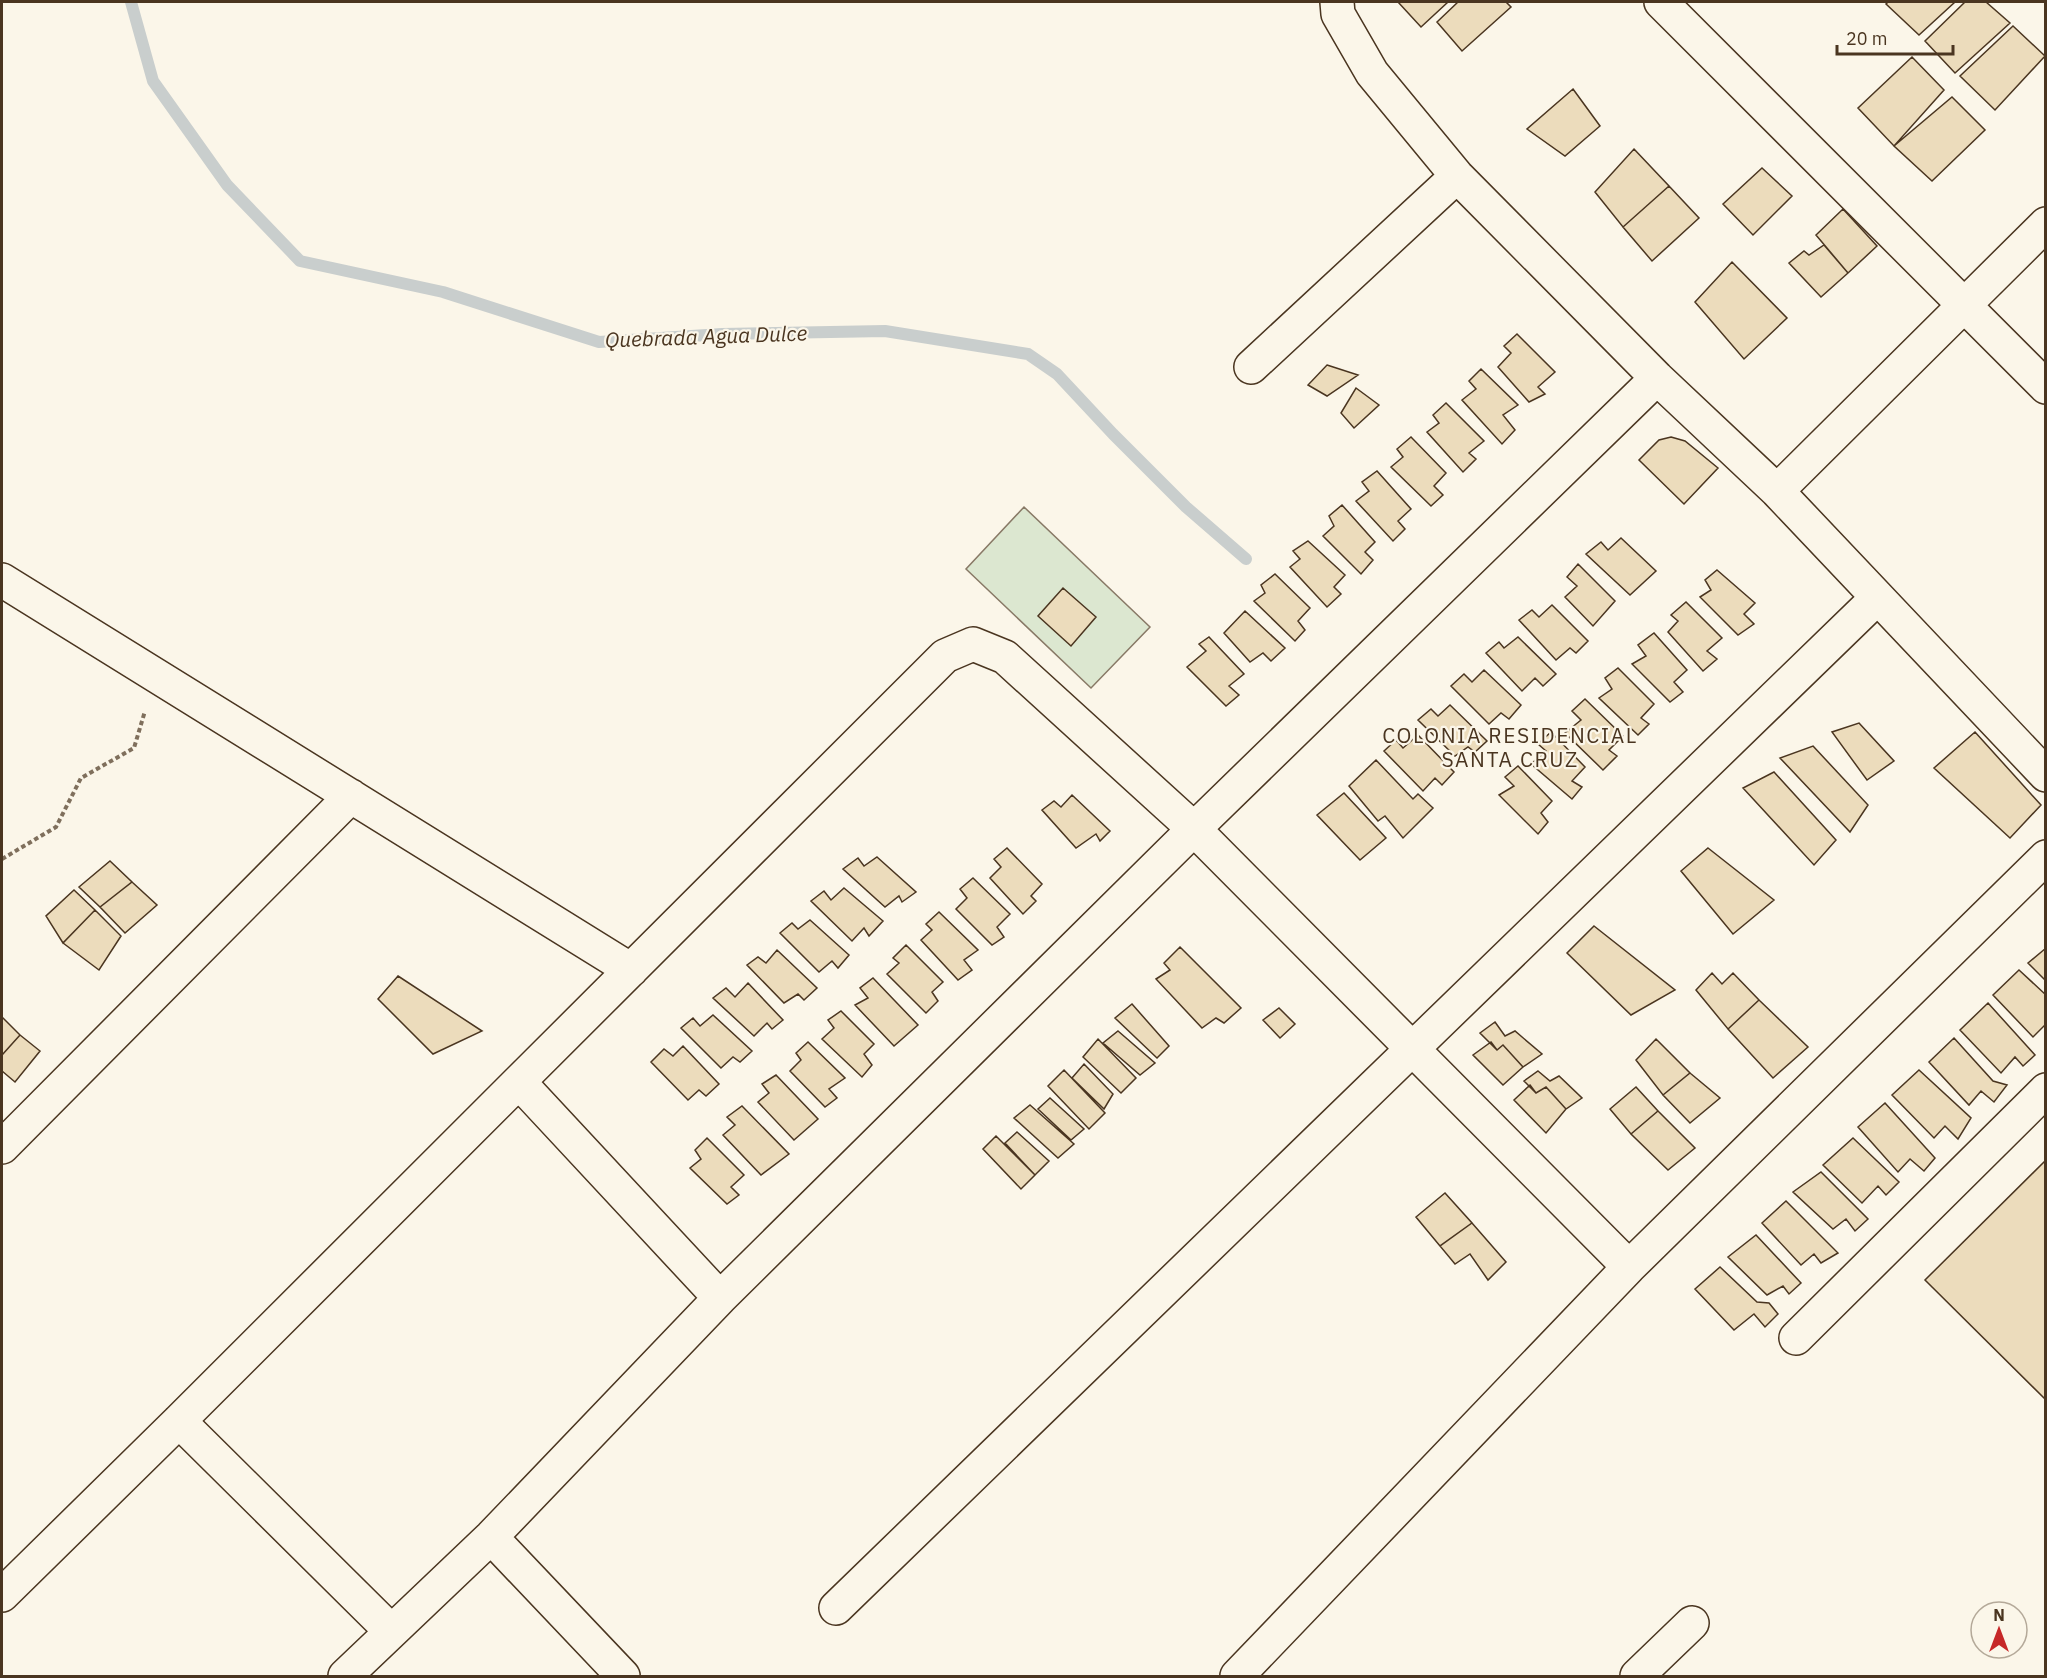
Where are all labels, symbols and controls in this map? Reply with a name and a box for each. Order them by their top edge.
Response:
scale bar [1837,18,1952,56]
text: 20 m [1846,27,1888,50]
water label: Quebrada Agua Dulce [604,318,808,354]
district label: COLONIA RESIDENCIAL SANTA CRUZ [1382,721,1638,773]
north arrow [1969,1600,2029,1660]
text: N [1993,1605,2005,1625]

